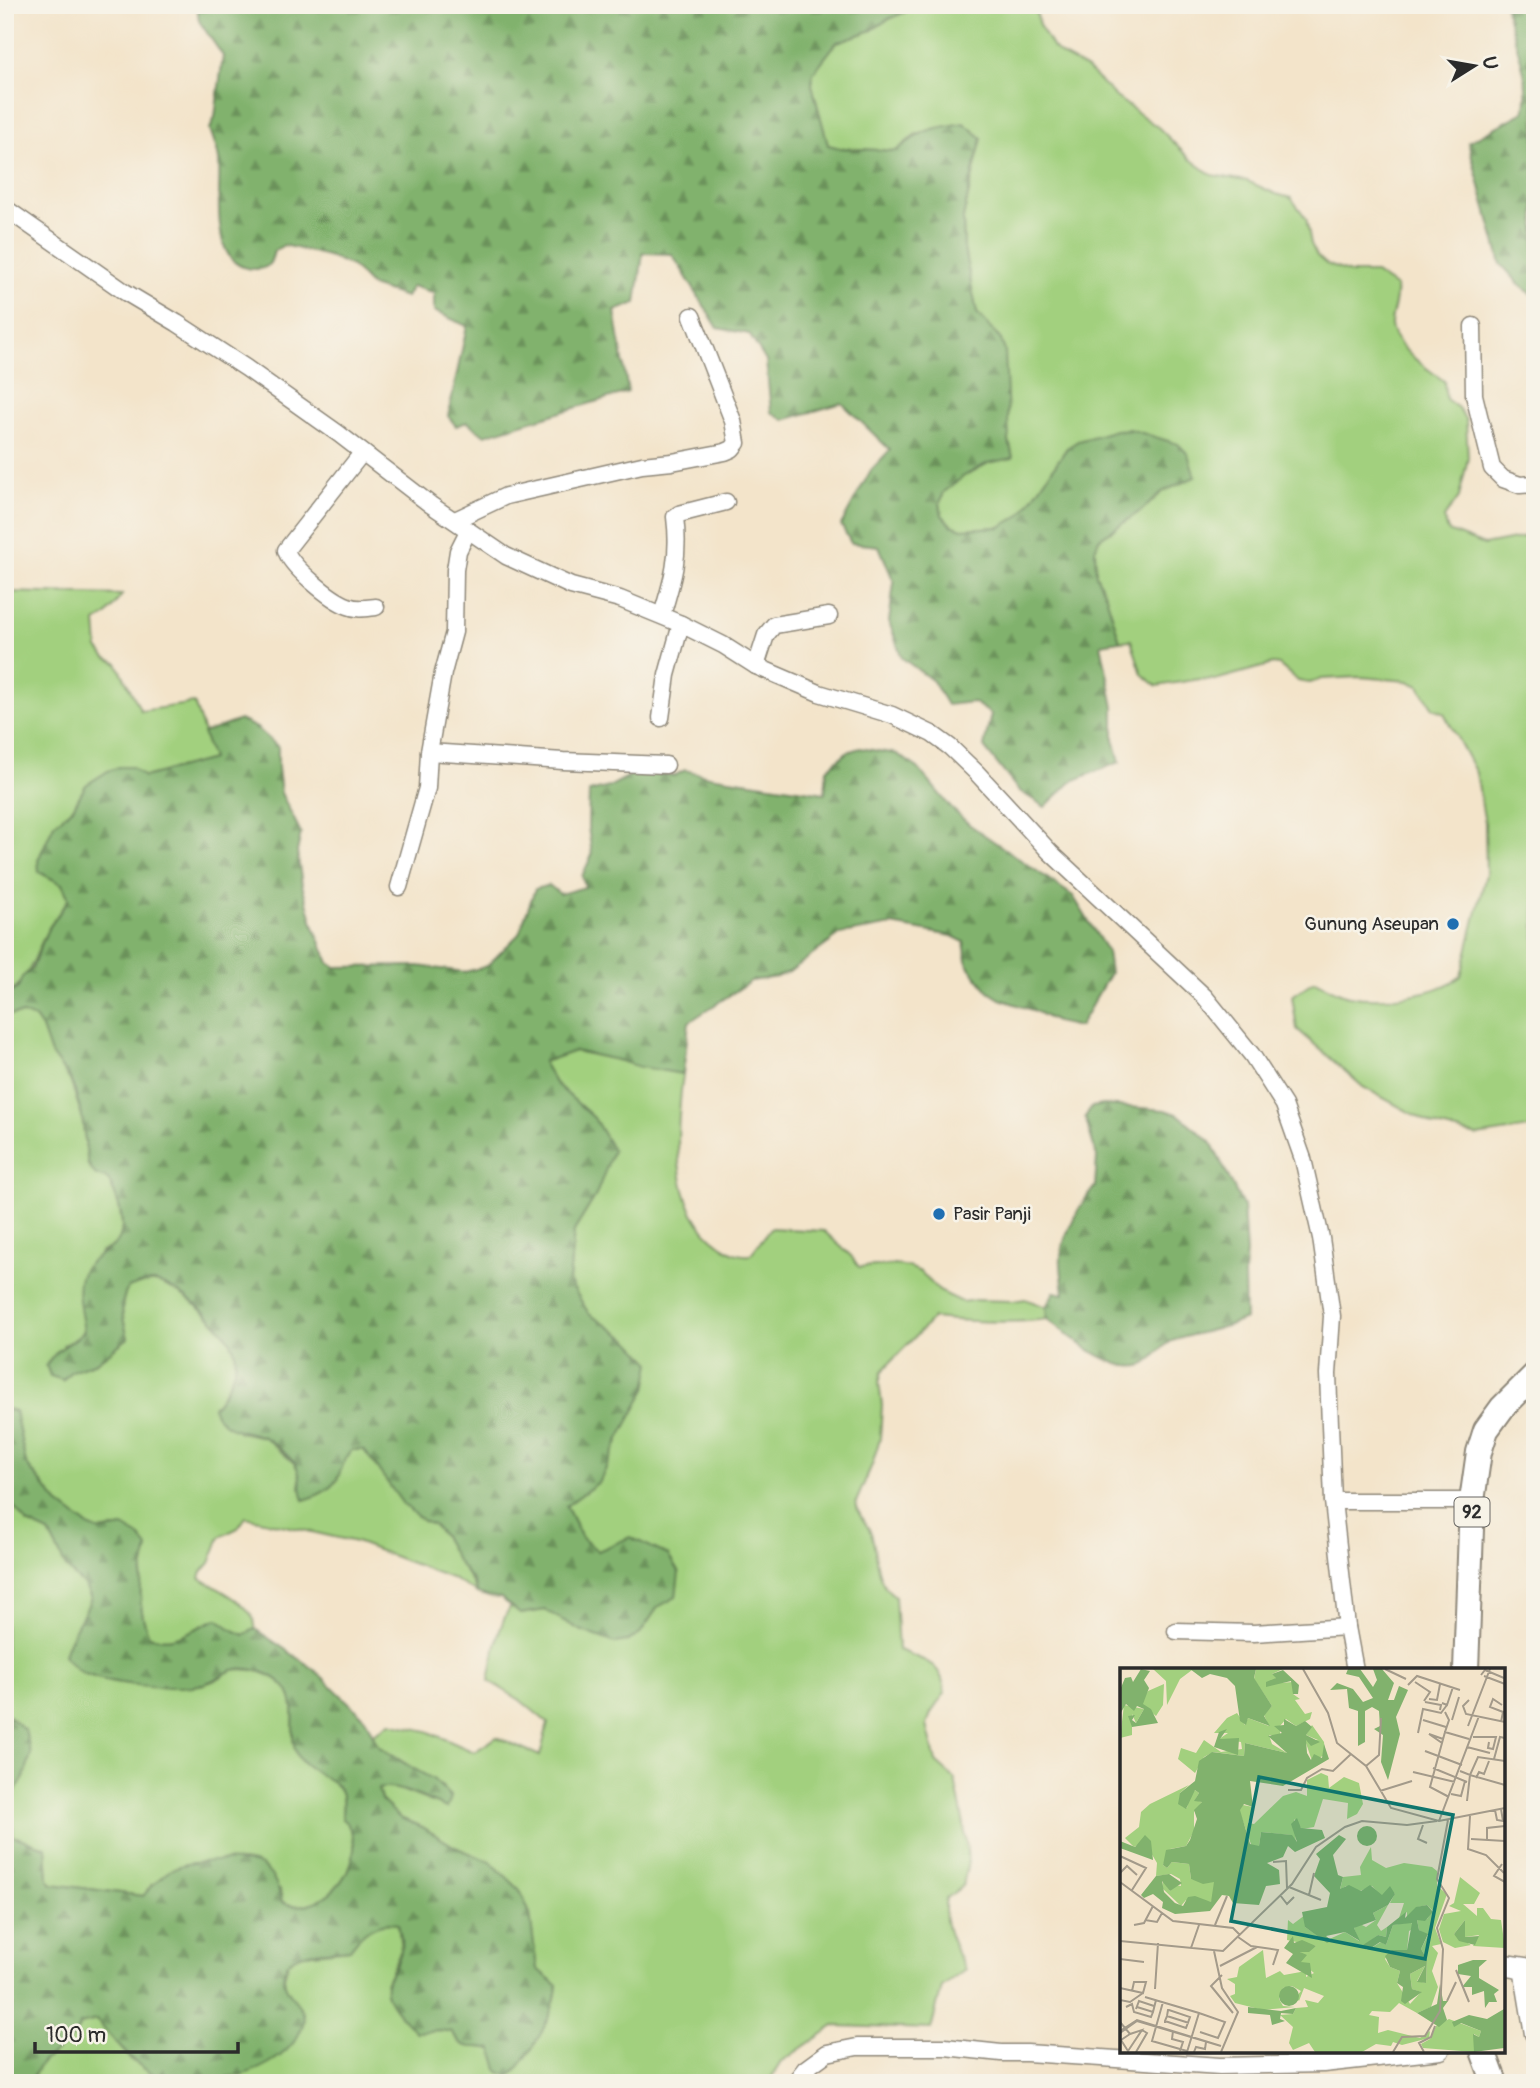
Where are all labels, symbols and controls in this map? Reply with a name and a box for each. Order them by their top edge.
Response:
north arrow [1438,32,1508,102]
text: U [1477,54,1503,71]
place label: Gunung Aseupan [1304,912,1439,936]
marker: Gunung Aseupan [1445,916,1461,932]
place label: Pasir Panji [953,1202,1031,1226]
marker: Pasir Panji [931,1206,947,1222]
road number: 92 [1454,1498,1490,1526]
inset map [1120,1668,1505,2053]
scale bar [35,2011,238,2055]
text: 100 m [46,2022,106,2049]

